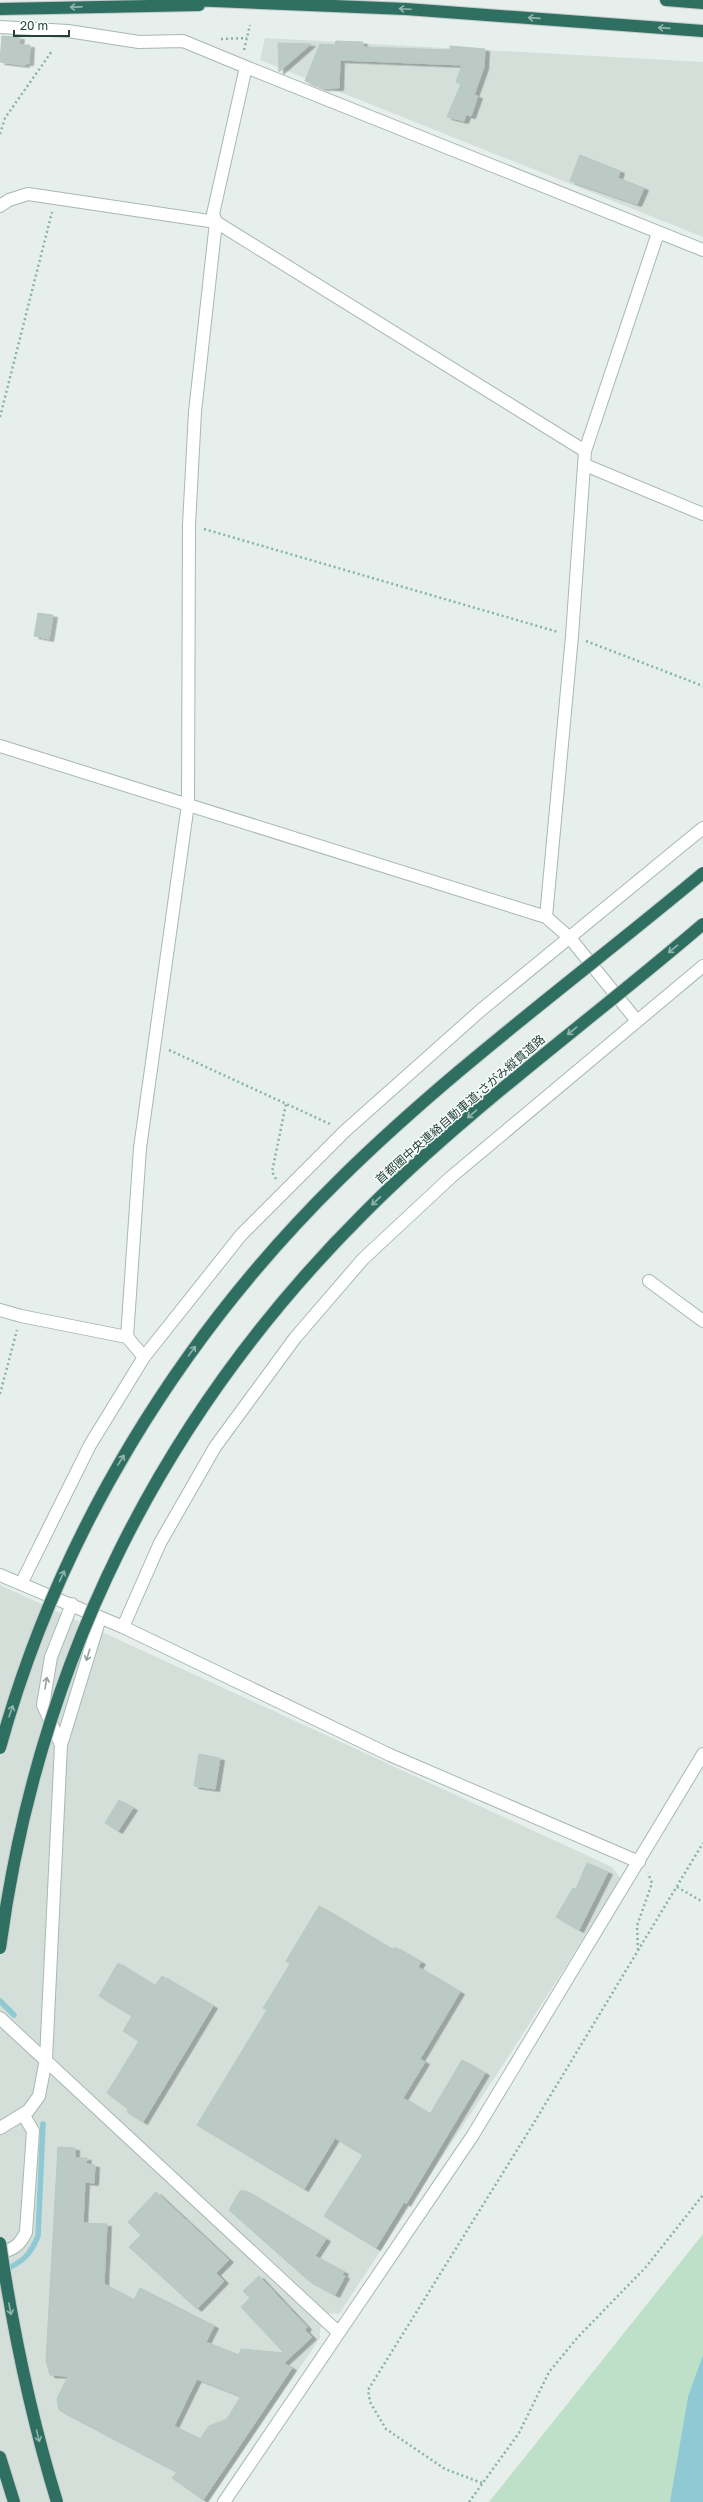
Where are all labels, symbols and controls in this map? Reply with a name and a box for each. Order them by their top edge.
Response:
one-way arrow [70,4,83,11]
one-way arrow [399,5,412,13]
scale bar [14,12,69,38]
one-way arrow [528,15,541,22]
text: 20 m [20,18,48,33]
one-way arrow [658,24,671,31]
one-way arrow [667,945,678,954]
one-way arrow [566,1026,577,1035]
street label: 首都圏中央連絡自動車道;さがみ縦貫道路 [372,1031,548,1187]
one-way arrow [466,1109,477,1118]
one-way arrow [371,1197,381,1206]
one-way arrow [188,1346,196,1357]
one-way arrow [118,1454,126,1466]
one-way arrow [59,1570,66,1582]
one-way arrow [84,1649,92,1661]
one-way arrow [43,1676,51,1689]
one-way arrow [8,1705,16,1717]
one-way arrow [6,2302,14,2315]
one-way arrow [35,2429,42,2442]

